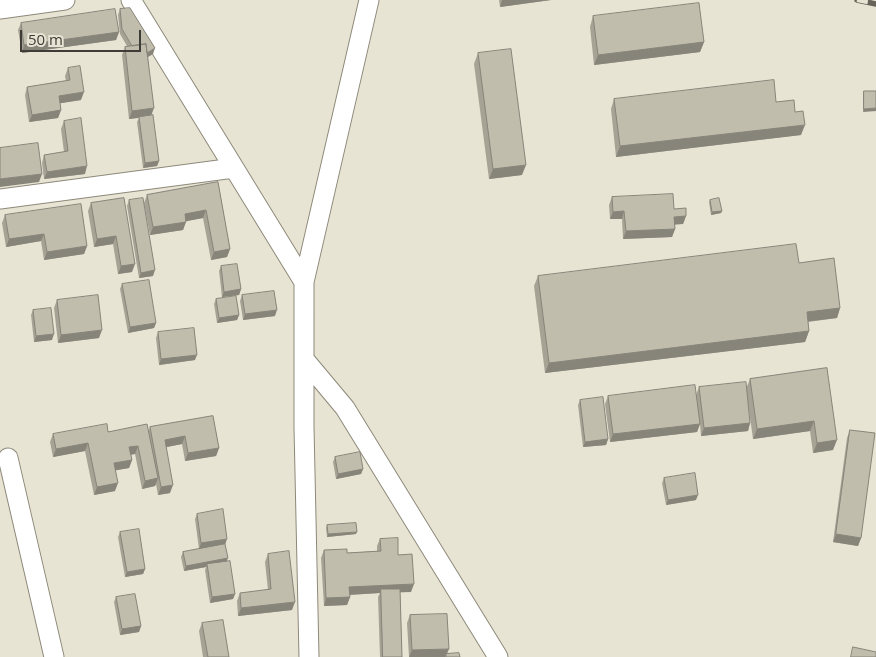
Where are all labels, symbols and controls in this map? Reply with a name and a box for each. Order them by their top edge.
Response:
scale bar [22,20,144,52]
text: 50 m [28,29,63,49]

